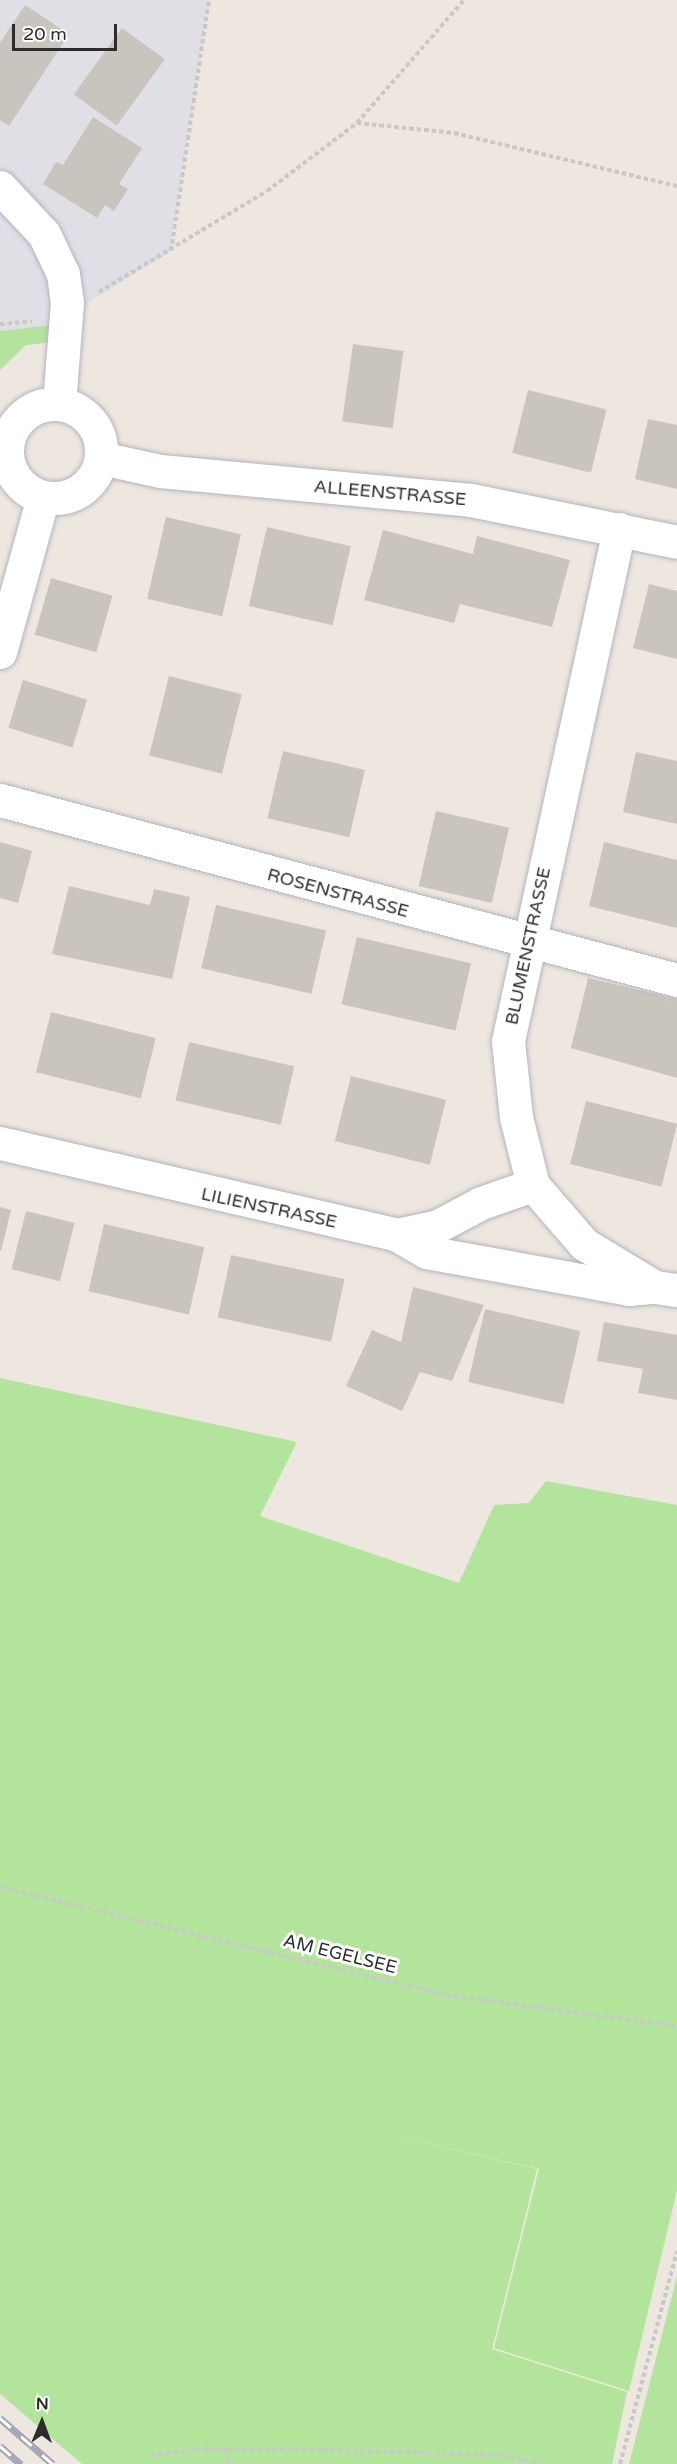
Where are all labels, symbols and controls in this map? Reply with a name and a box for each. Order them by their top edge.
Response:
scale bar [15,12,120,50]
text: 20 m [23,23,67,45]
street label: ALLEENSTRASSE [313,476,467,510]
street label: ROSENSTRASSE [265,864,411,922]
street label: BLUMENSTRASSE [501,865,555,1027]
street label: LILIENSTRASSE [199,1183,339,1233]
street label: AM EGELSEE [281,1929,399,1979]
north arrow [12,2392,72,2452]
text: N [36,2394,49,2414]

